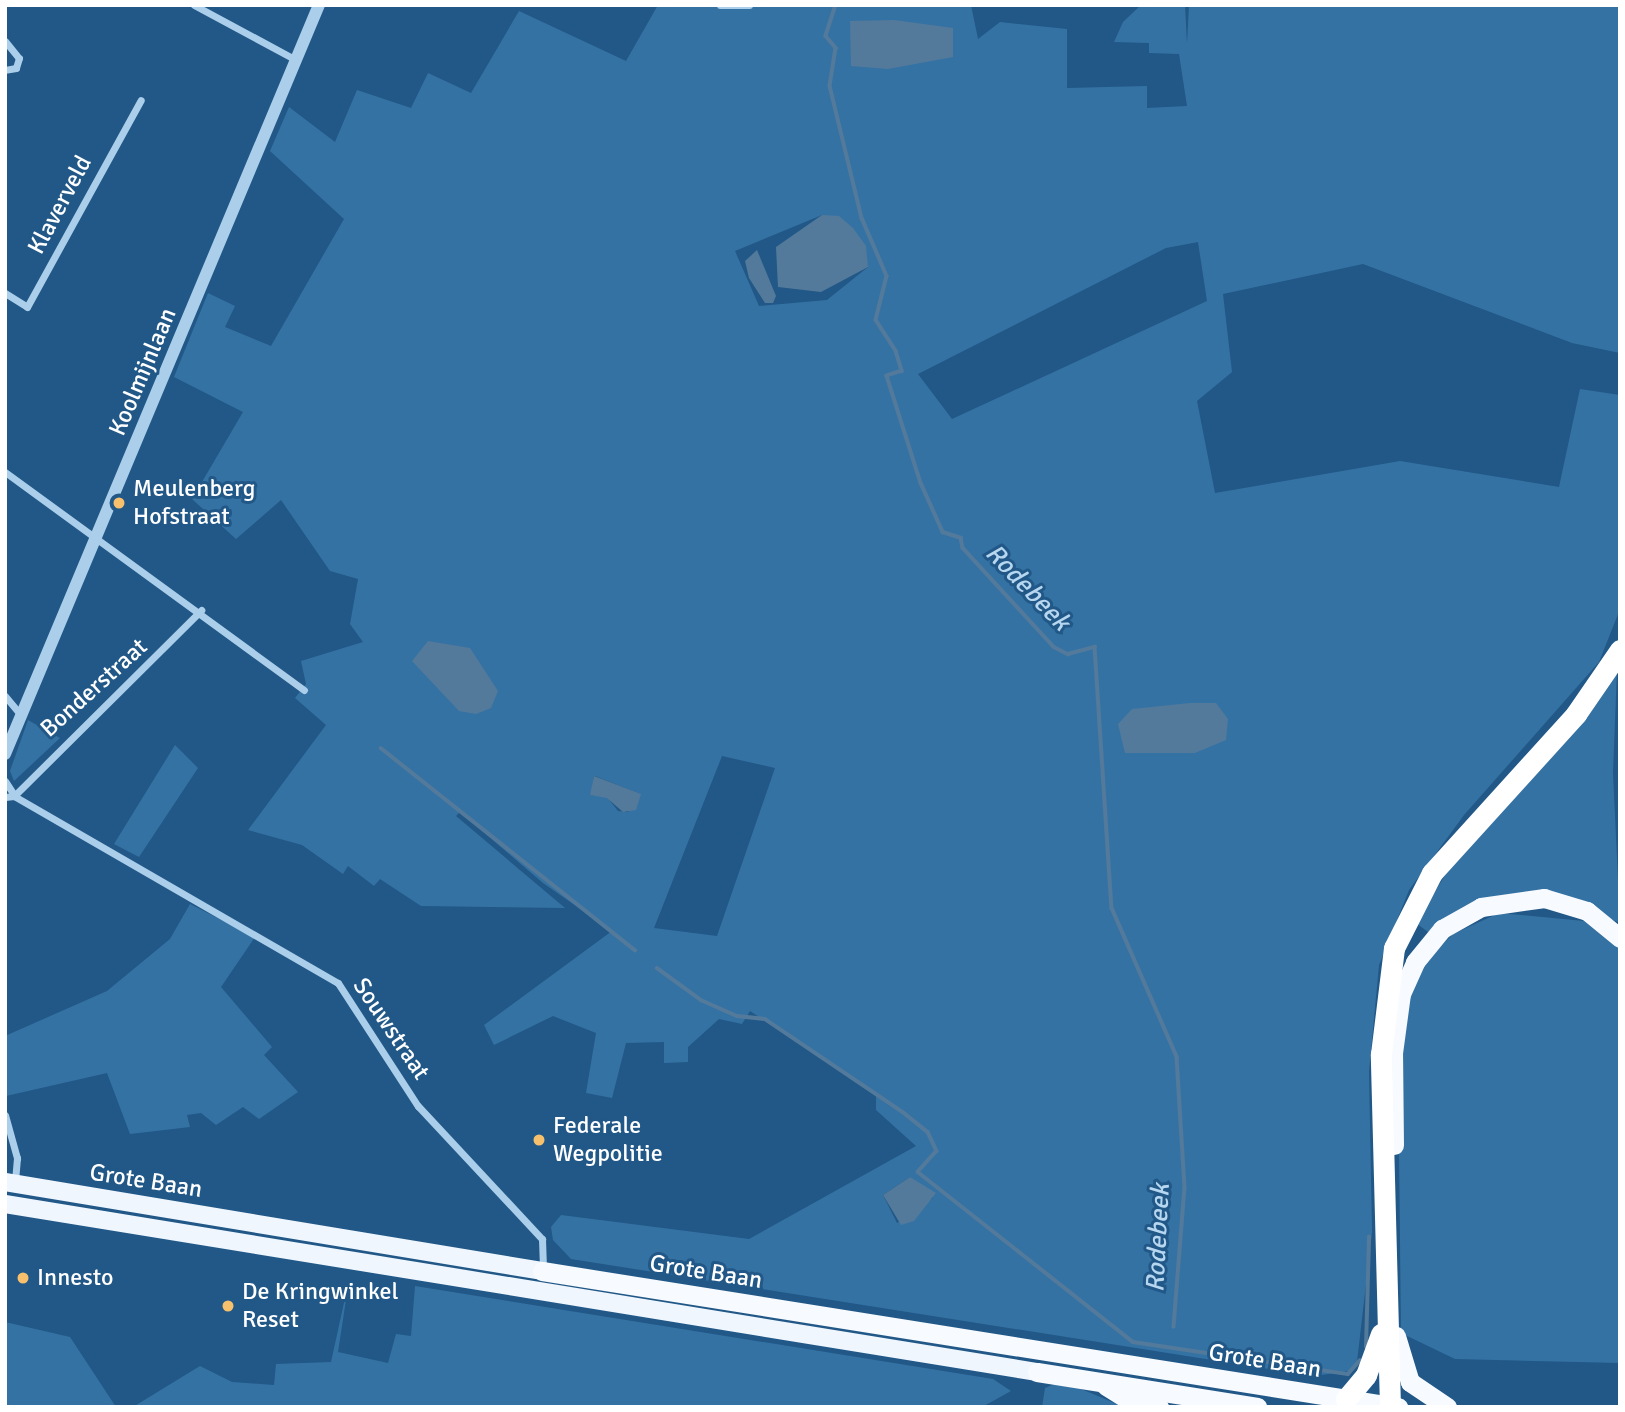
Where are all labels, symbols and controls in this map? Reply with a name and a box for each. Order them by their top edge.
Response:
street label: Klaverveld [22,151,98,259]
street label: Koolmijnlaan [103,304,183,440]
place label: Meulenberg Hofstraat [133,475,255,531]
marker: Meulenberg Hofstraat [111,495,127,511]
water label: Rodebeek [978,538,1076,638]
street label: Bonderstraat [35,633,153,743]
street label: Souwstraat [347,973,435,1085]
place label: Federale Wegpolitie [553,1112,663,1168]
marker: Federale Wegpolitie [531,1132,547,1148]
street label: Grote Baan [88,1158,204,1204]
water label: Rodebeek [1141,1183,1177,1293]
street label: Grote Baan [648,1249,764,1295]
place label: Innesto [37,1264,113,1292]
marker: Innesto [15,1270,31,1286]
place label: De Kringwinkel Reset [242,1278,399,1334]
marker: De Kringwinkel Reset [220,1298,236,1314]
street label: Grote Baan [1207,1338,1323,1384]

